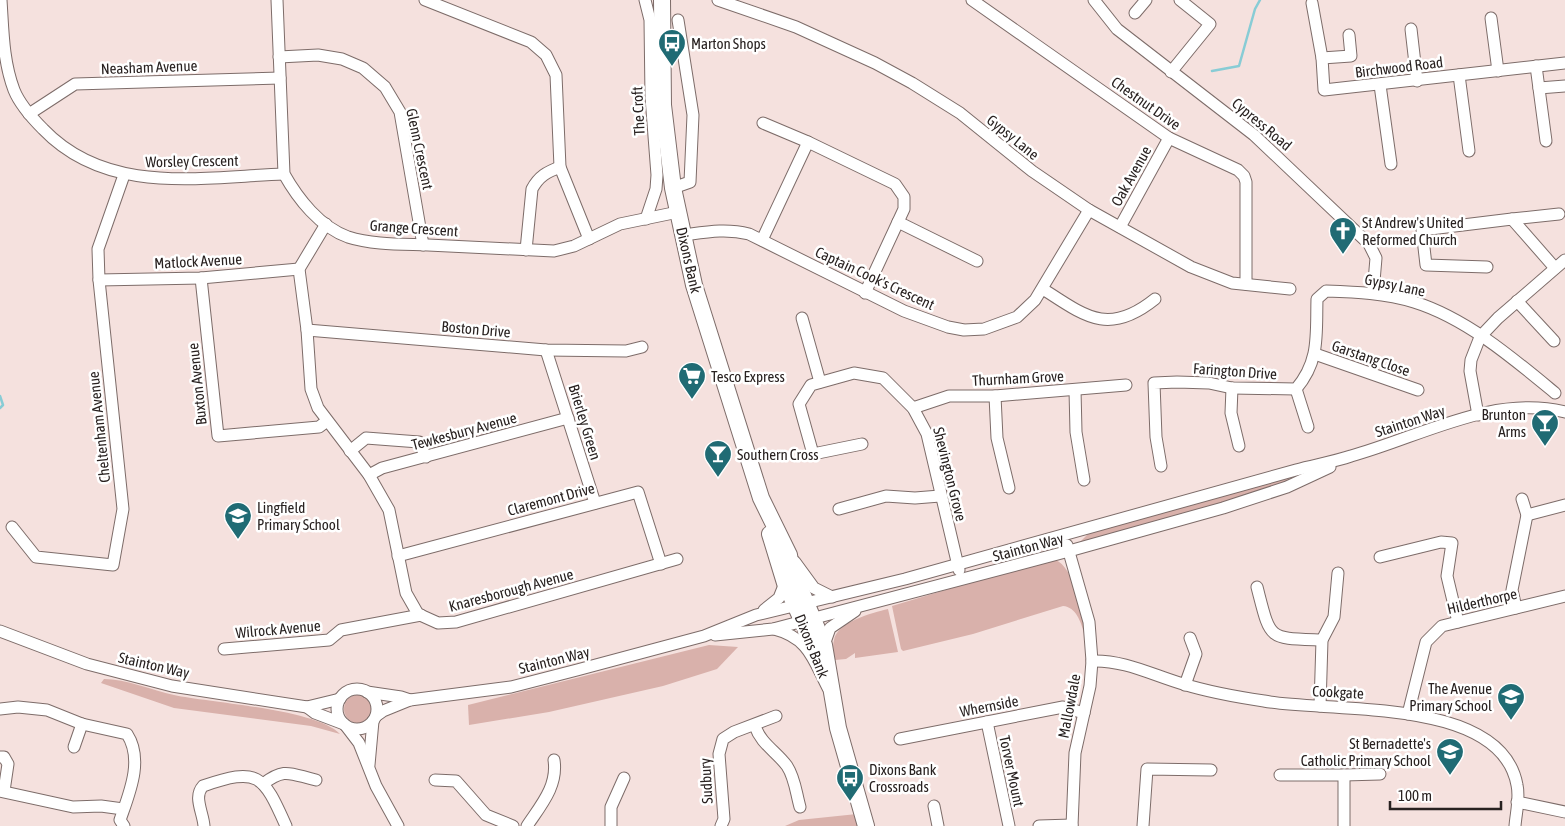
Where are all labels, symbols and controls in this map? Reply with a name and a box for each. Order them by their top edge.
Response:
bus stop icon: Marton Shops [657,28,687,67]
place label: Marton Shops [691,35,766,52]
street label: Birchwood Road [1354,53,1444,81]
street label: Neasham Avenue [100,57,198,77]
street label: Chestnut Drive [1108,73,1184,133]
street label: The Croft [628,86,648,136]
street label: Cypress Road [1229,94,1295,154]
street label: Glenn Crescent [403,107,437,191]
street label: Gypsy Lane [984,111,1042,163]
street label: Oak Avenue [1108,143,1155,209]
street label: Worsley Crescent [145,152,239,170]
place label: St Andrew's United Reformed Church [1362,214,1464,248]
street label: Grange Crescent [369,216,459,240]
church icon: St Andrew's United Reformed Church [1328,216,1358,255]
street label: Dixons Bank [673,225,705,295]
street label: Captain Cook's Crescent [813,243,937,313]
street label: Matlock Avenue [154,250,243,272]
street label: Gypsy Lane [1363,270,1427,300]
street label: Boston Drive [441,318,511,340]
street label: Garstang Close [1330,337,1412,379]
street label: Buxton Avenue [184,342,210,426]
street label: Farington Drive [1193,360,1278,382]
supermarket icon: Tesco Express [677,361,707,400]
street label: Thurnham Grove [972,367,1064,389]
place label: Tesco Express [711,368,785,385]
street label: Cheltenham Avenue [85,370,113,483]
street label: Brierley Green [565,382,605,462]
street label: Stainton Way [1373,402,1447,440]
place label: Brunton Arms [1481,406,1526,440]
bar icon: Brunton Arms [1530,408,1560,447]
street label: Tewkesbury Avenue [410,409,519,453]
street label: Shevington Grove [930,425,970,523]
bar icon: Southern Cross [703,439,733,478]
place label: Southern Cross [737,446,819,463]
street label: Claremont Drive [506,479,597,519]
place label: Lingfield Primary School [257,499,340,533]
school or university icon: Lingfield Primary School [223,501,253,540]
street label: Stainton Way [991,529,1065,565]
street label: Knaresborough Avenue [447,565,575,615]
street label: Hilderthorpe [1445,585,1519,617]
street label: Dixons Bank [791,612,833,681]
street label: Wilrock Avenue [235,617,322,641]
street label: Stainton Way [517,643,591,677]
street label: Stainton Way [117,649,191,681]
street label: Mallowdale [1054,672,1084,740]
place label: The Avenue Primary School [1409,680,1492,714]
street label: Cookgate [1312,682,1364,702]
school or university icon: The Avenue Primary School [1496,682,1526,721]
street label: Whernside [958,692,1020,720]
street label: Torver Mount [996,734,1028,808]
place label: St Bernadette's Catholic Primary School [1301,735,1431,769]
school or university icon: St Bernadette's Catholic Primary School [1435,737,1465,776]
street label: Sudbury [696,758,716,804]
place label: Dixons Bank Crossroads [869,761,937,795]
bus stop icon: Dixons Bank Crossroads [835,763,865,802]
scale bar [1390,778,1501,810]
text: 100 m [1398,787,1432,804]

